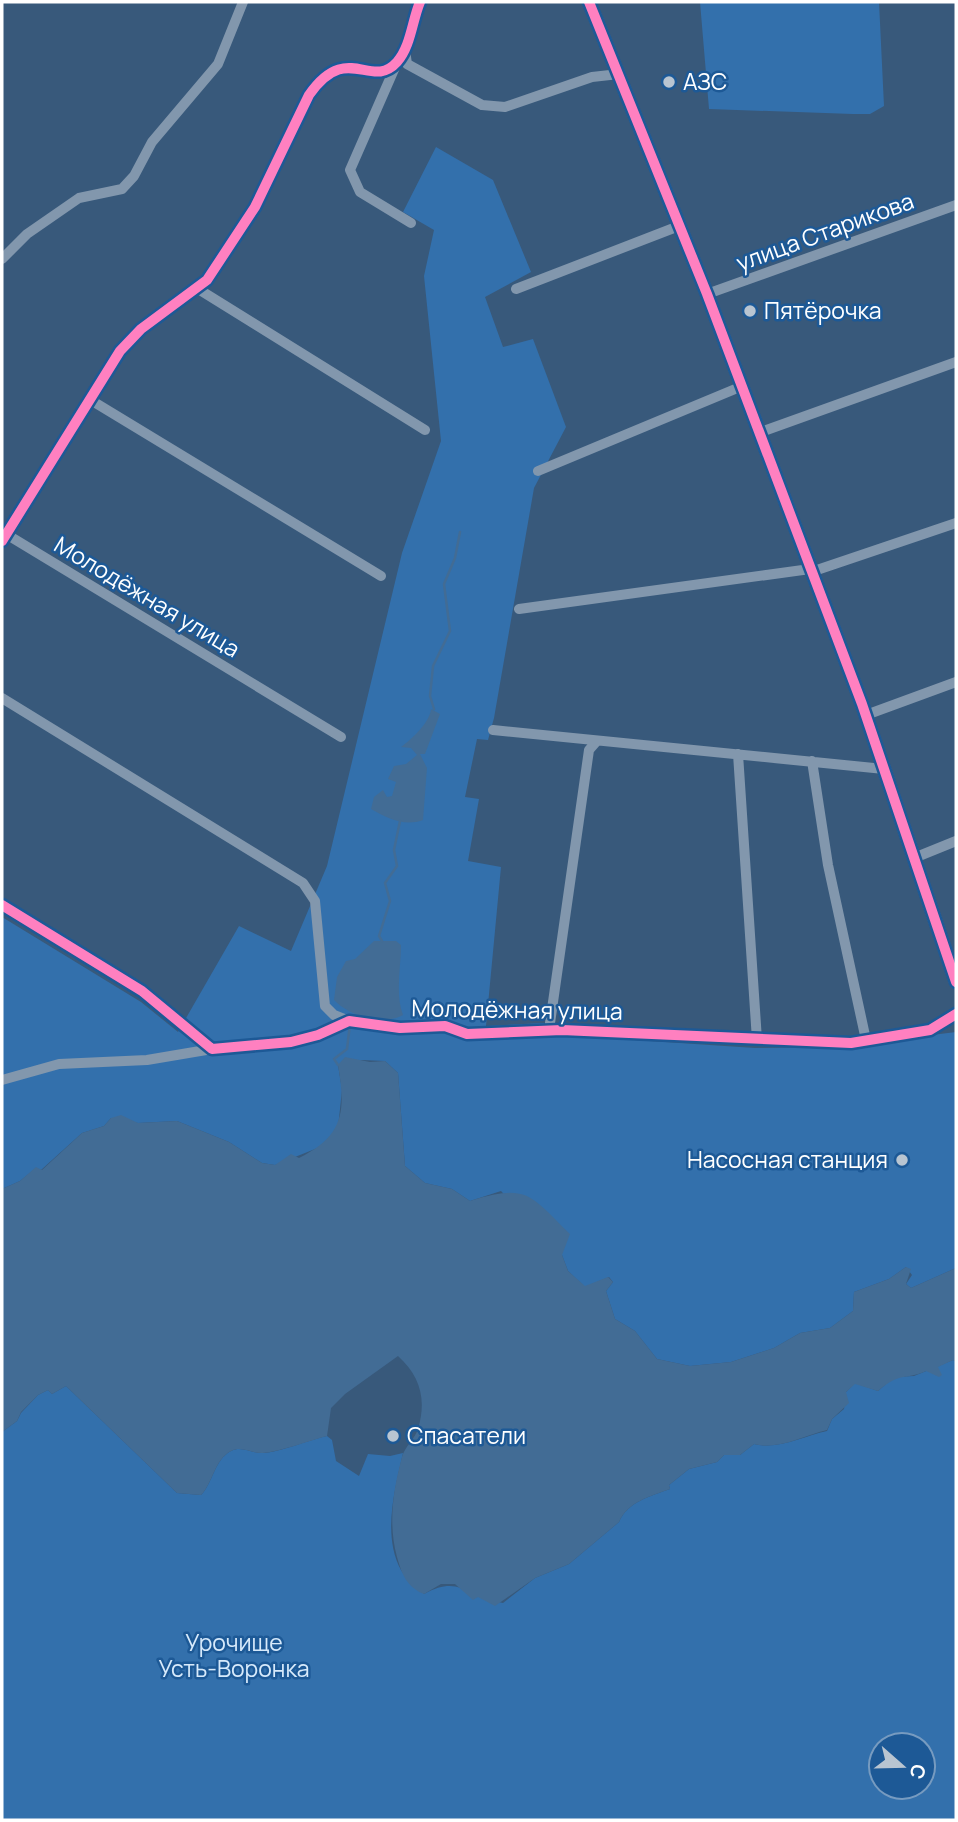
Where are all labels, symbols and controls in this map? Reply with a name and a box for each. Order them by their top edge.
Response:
place label: АЗС [683,65,727,97]
marker: АЗС [661,74,677,90]
street label: улица Старикова [732,184,918,278]
place label: Пятёрочка [764,294,882,326]
marker: Пятёрочка [742,303,758,319]
street label: Молодёжная улица [49,528,246,664]
street label: Молодёжная улица [411,991,623,1027]
place label: Насосная станция [687,1143,888,1175]
marker: Насосная станция [894,1152,910,1168]
place label: Спасатели [407,1419,526,1451]
marker: Спасатели [385,1428,401,1444]
park label: Урочище Усть-Воронка [158,1626,310,1684]
north arrow [867,1731,937,1801]
text: С [903,1761,933,1783]

